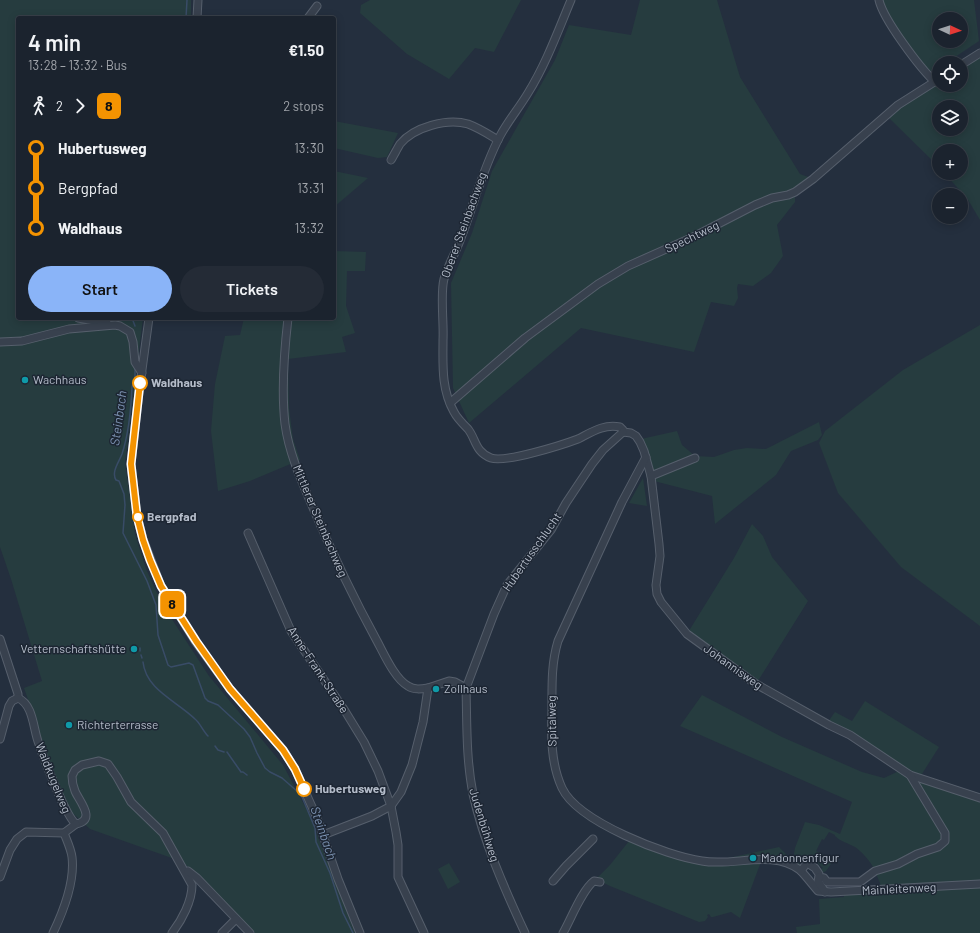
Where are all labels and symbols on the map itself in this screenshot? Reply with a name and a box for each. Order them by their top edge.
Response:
north arrow [932,12,968,48]
street label: Oberer Steinbachweg [437,170,489,279]
street label: Spechtweg [662,217,721,255]
place label: Wachhaus [33,372,87,386]
marker: Wachhaus [20,375,30,385]
marker: Waldhaus [132,375,148,391]
place label: Waldhaus [151,375,202,389]
water label: Steinbach [106,389,130,447]
street label: Mittlerer Steinbachweg [291,462,351,579]
place label: Bergpfad [147,509,197,523]
street label: Hubertusschlucht [499,509,564,593]
marker: Bergpfad [132,511,144,523]
line badge: 8 [159,591,185,617]
street label: Anne-Frank-Straße [286,624,352,715]
place label: Vetternschaftshütte [21,641,126,655]
street label: Johannisweg [701,641,766,692]
marker: Vetternschaftshütte [129,644,139,654]
place label: Zollhaus [444,681,488,695]
marker: Zollhaus [431,684,441,694]
street label: Spitalweg [544,695,558,747]
place label: Richterterrasse [77,717,158,731]
marker: Richterterrasse [64,720,74,730]
street label: Waldkugelweg [33,740,74,815]
marker: Hubertusweg [296,781,312,797]
place label: Hubertusweg [315,781,386,795]
street label: Judenbühlweg [467,786,503,863]
water label: Steinbach [307,804,341,862]
place label: Madonnenfigur [761,850,840,864]
marker: Madonnenfigur [748,853,758,863]
street label: Mainleitenweg [861,879,937,897]

